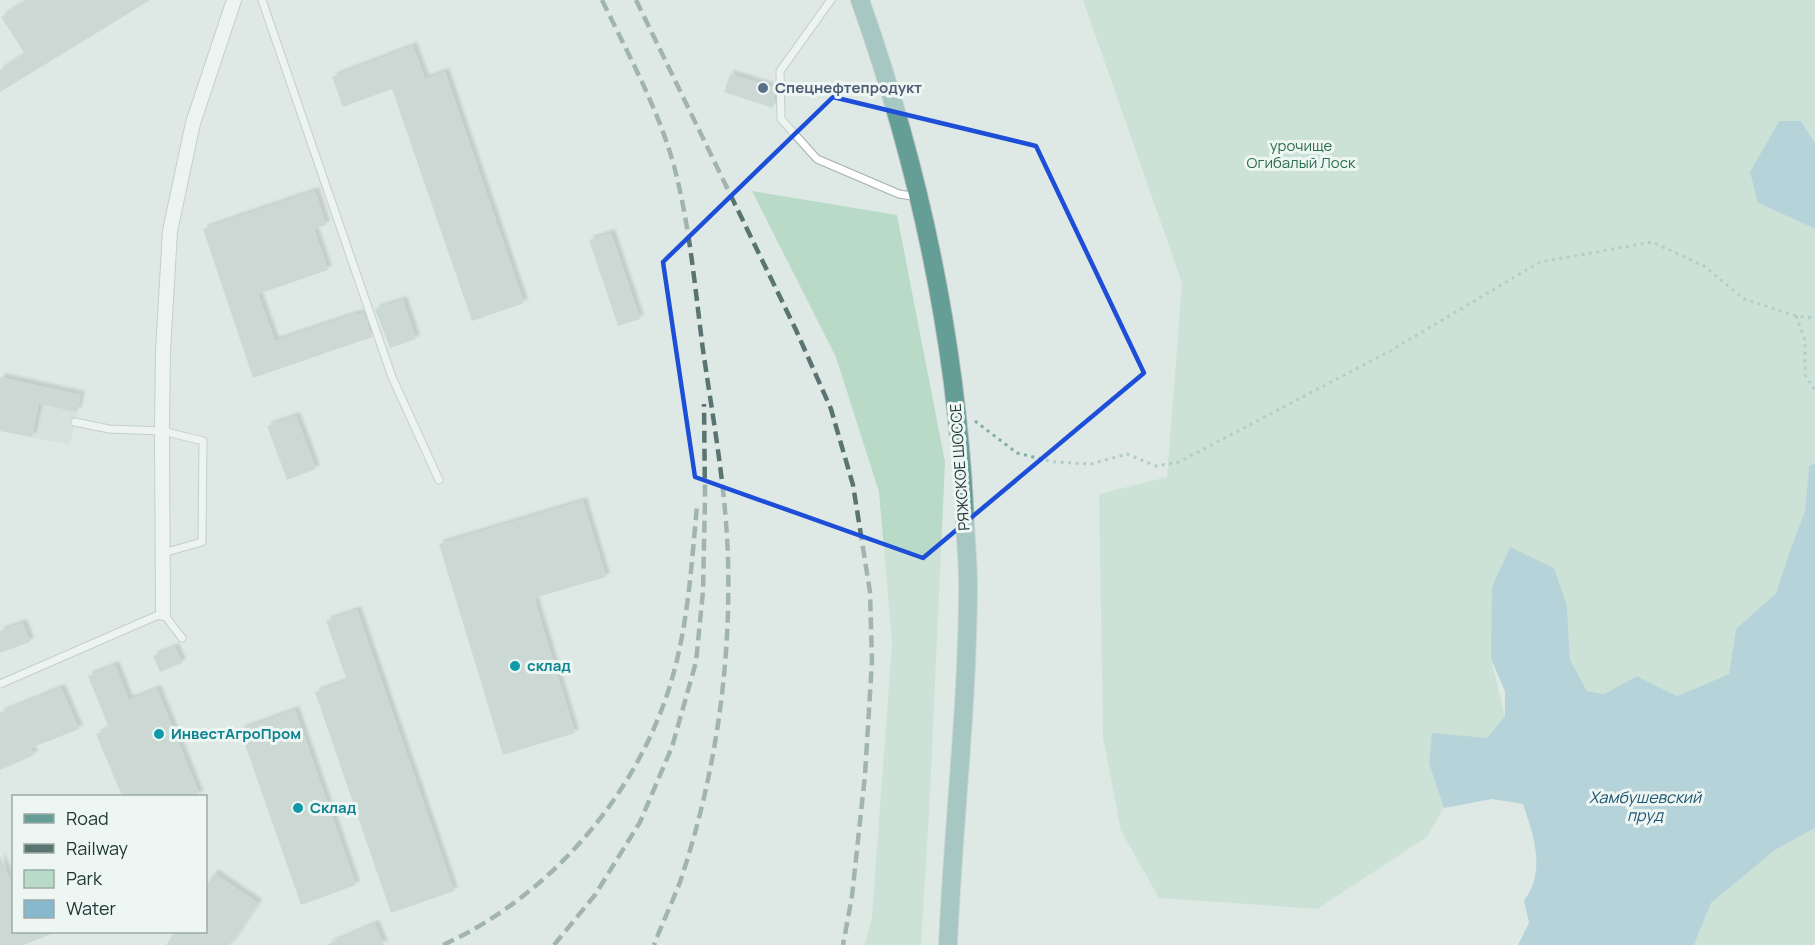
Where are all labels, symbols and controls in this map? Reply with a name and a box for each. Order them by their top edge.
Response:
place label: Спецнефтепродукт [775,77,922,98]
marker: Спецнефтепродукт [756,81,770,95]
park label: урочище Огибалый Лоск [1247,135,1356,173]
street label: РЯЖСКОЕ ШОССЕ [945,403,974,531]
place label: склад [527,655,571,676]
marker: склад [508,659,522,673]
place label: ИнвестАгроПром [171,723,301,744]
marker: ИнвестАгроПром [152,727,166,741]
water label: Хамбушевский пруд [1589,786,1703,826]
legend [12,795,207,933]
place label: Склад [310,797,357,818]
marker: Склад [291,801,305,815]
text: Road [66,806,109,830]
text: Railway [66,836,128,860]
text: Park [66,866,103,890]
text: Water [66,896,116,920]

